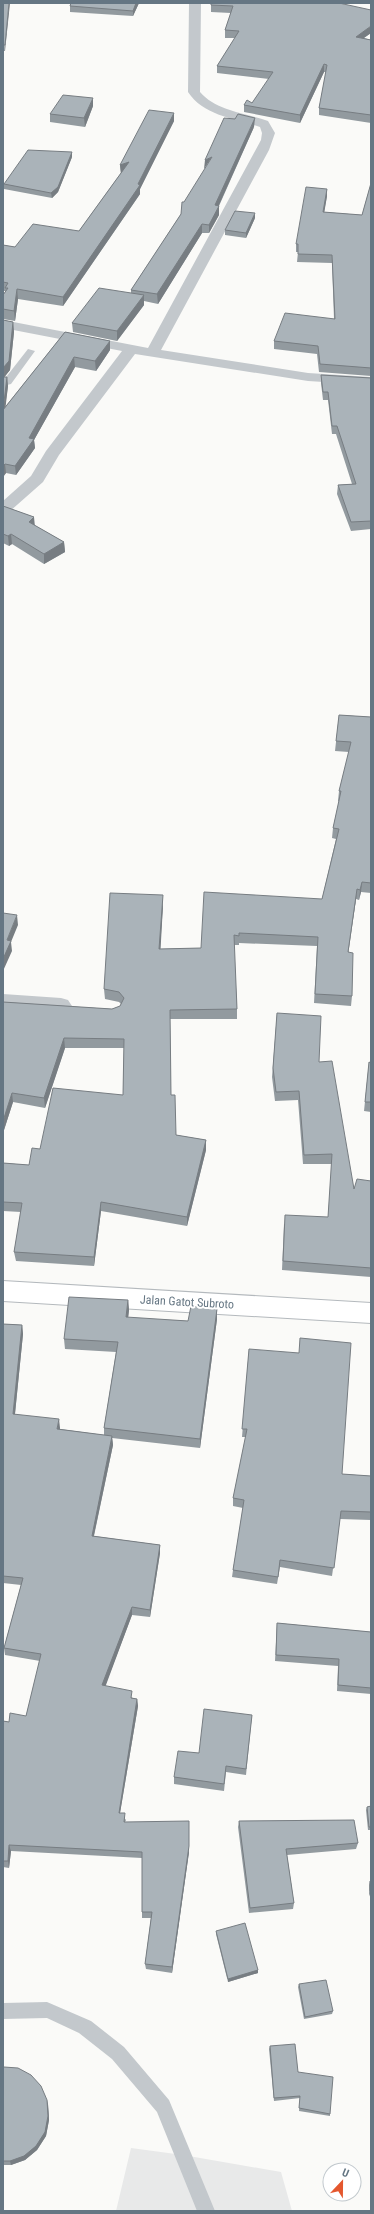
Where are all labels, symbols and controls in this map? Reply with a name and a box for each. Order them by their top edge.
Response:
street label: Jalan Gatot Subroto [140,1293,234,1311]
north arrow [322,2162,362,2202]
text: U [340,2166,351,2180]

